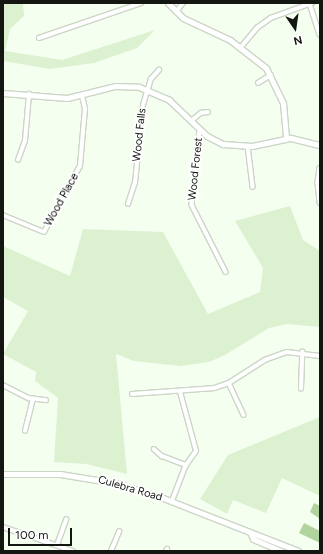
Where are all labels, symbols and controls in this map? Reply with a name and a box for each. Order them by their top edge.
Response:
north arrow [275,8,315,48]
text: N [292,33,303,47]
street label: Wood Falls [131,108,149,162]
street label: Wood Forest [186,137,206,201]
street label: Wood Place [42,171,82,229]
street label: Culebra Road [96,474,164,504]
scale bar [10,520,74,546]
text: 100 m [15,528,49,542]

